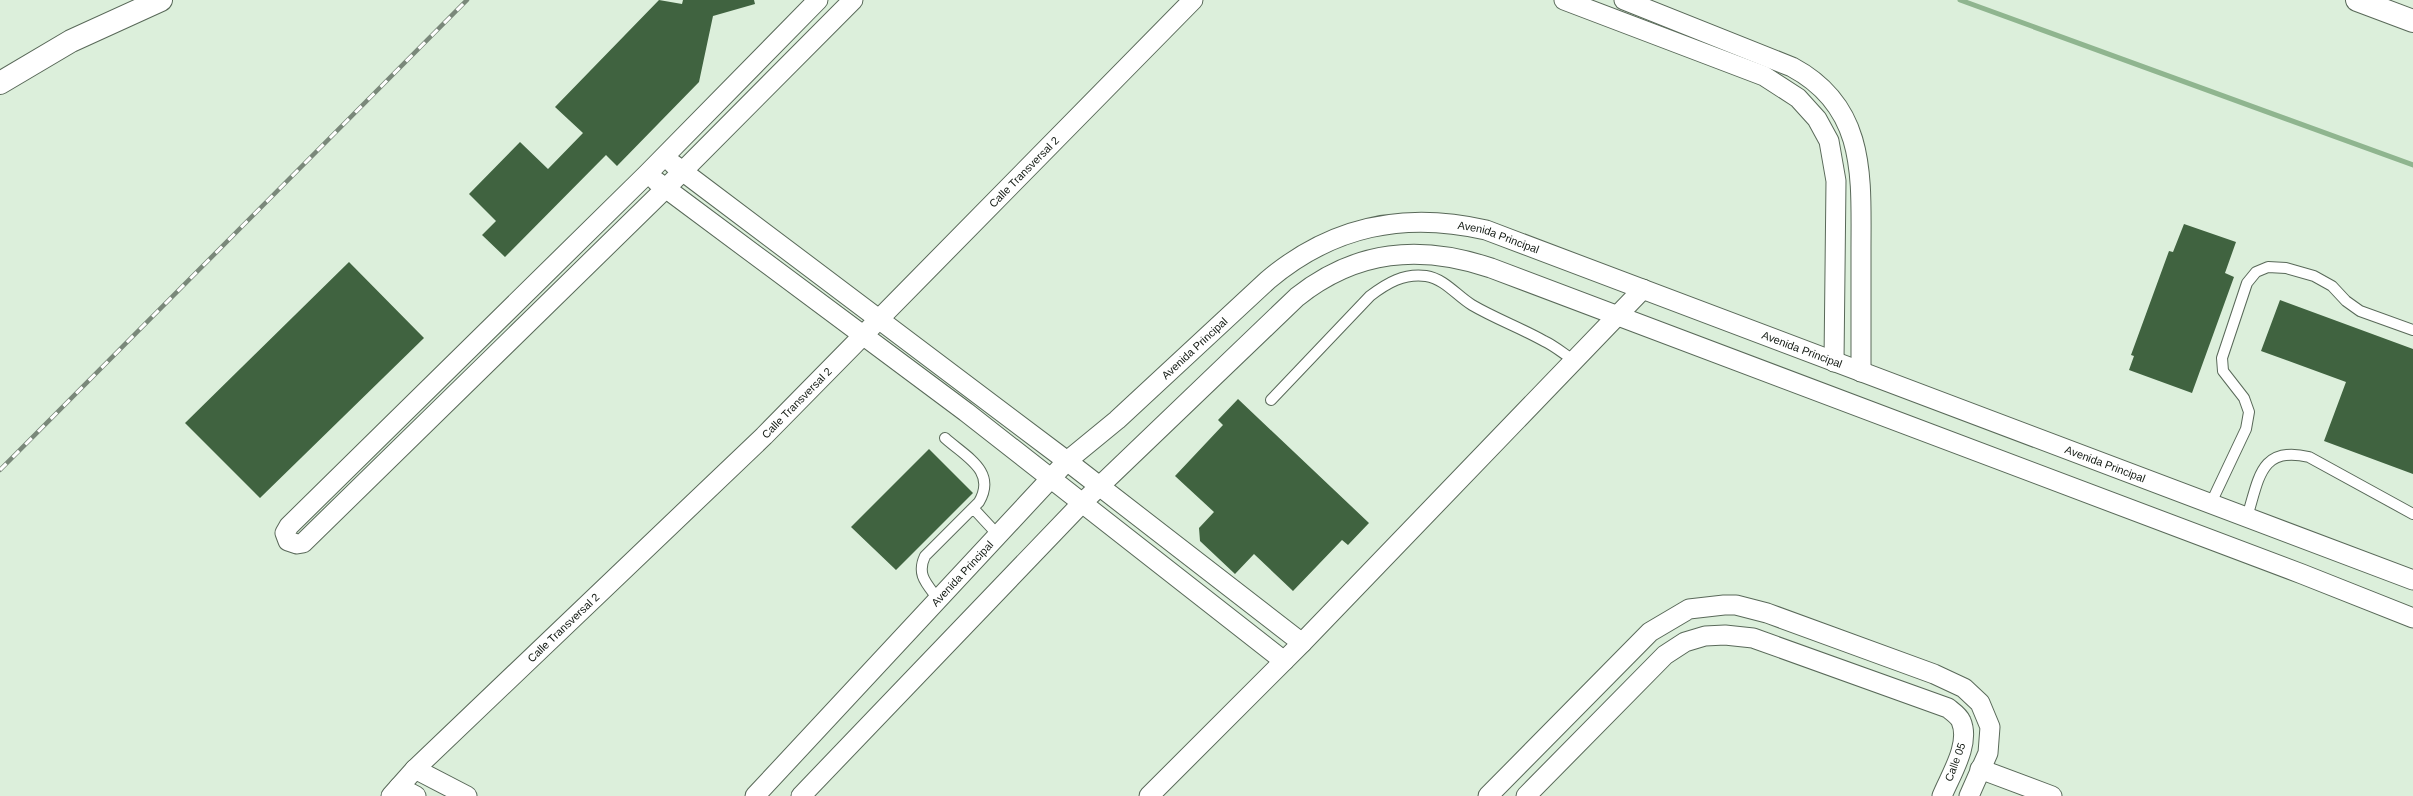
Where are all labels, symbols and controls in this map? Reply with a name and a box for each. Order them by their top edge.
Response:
street label: Calle Transversal 2 [987,134,1061,210]
street label: Avenida Principal [1457,219,1541,256]
street label: Avenida Principal [1159,315,1230,381]
street label: Avenida Principal [1760,329,1844,370]
street label: Calle Transversal 2 [759,365,834,441]
street label: Avenida Principal [2063,443,2147,484]
street label: Avenida Principal [929,538,996,609]
street label: Calle Transversal 2 [525,591,601,664]
street label: Calle 05 [1942,741,1968,783]

